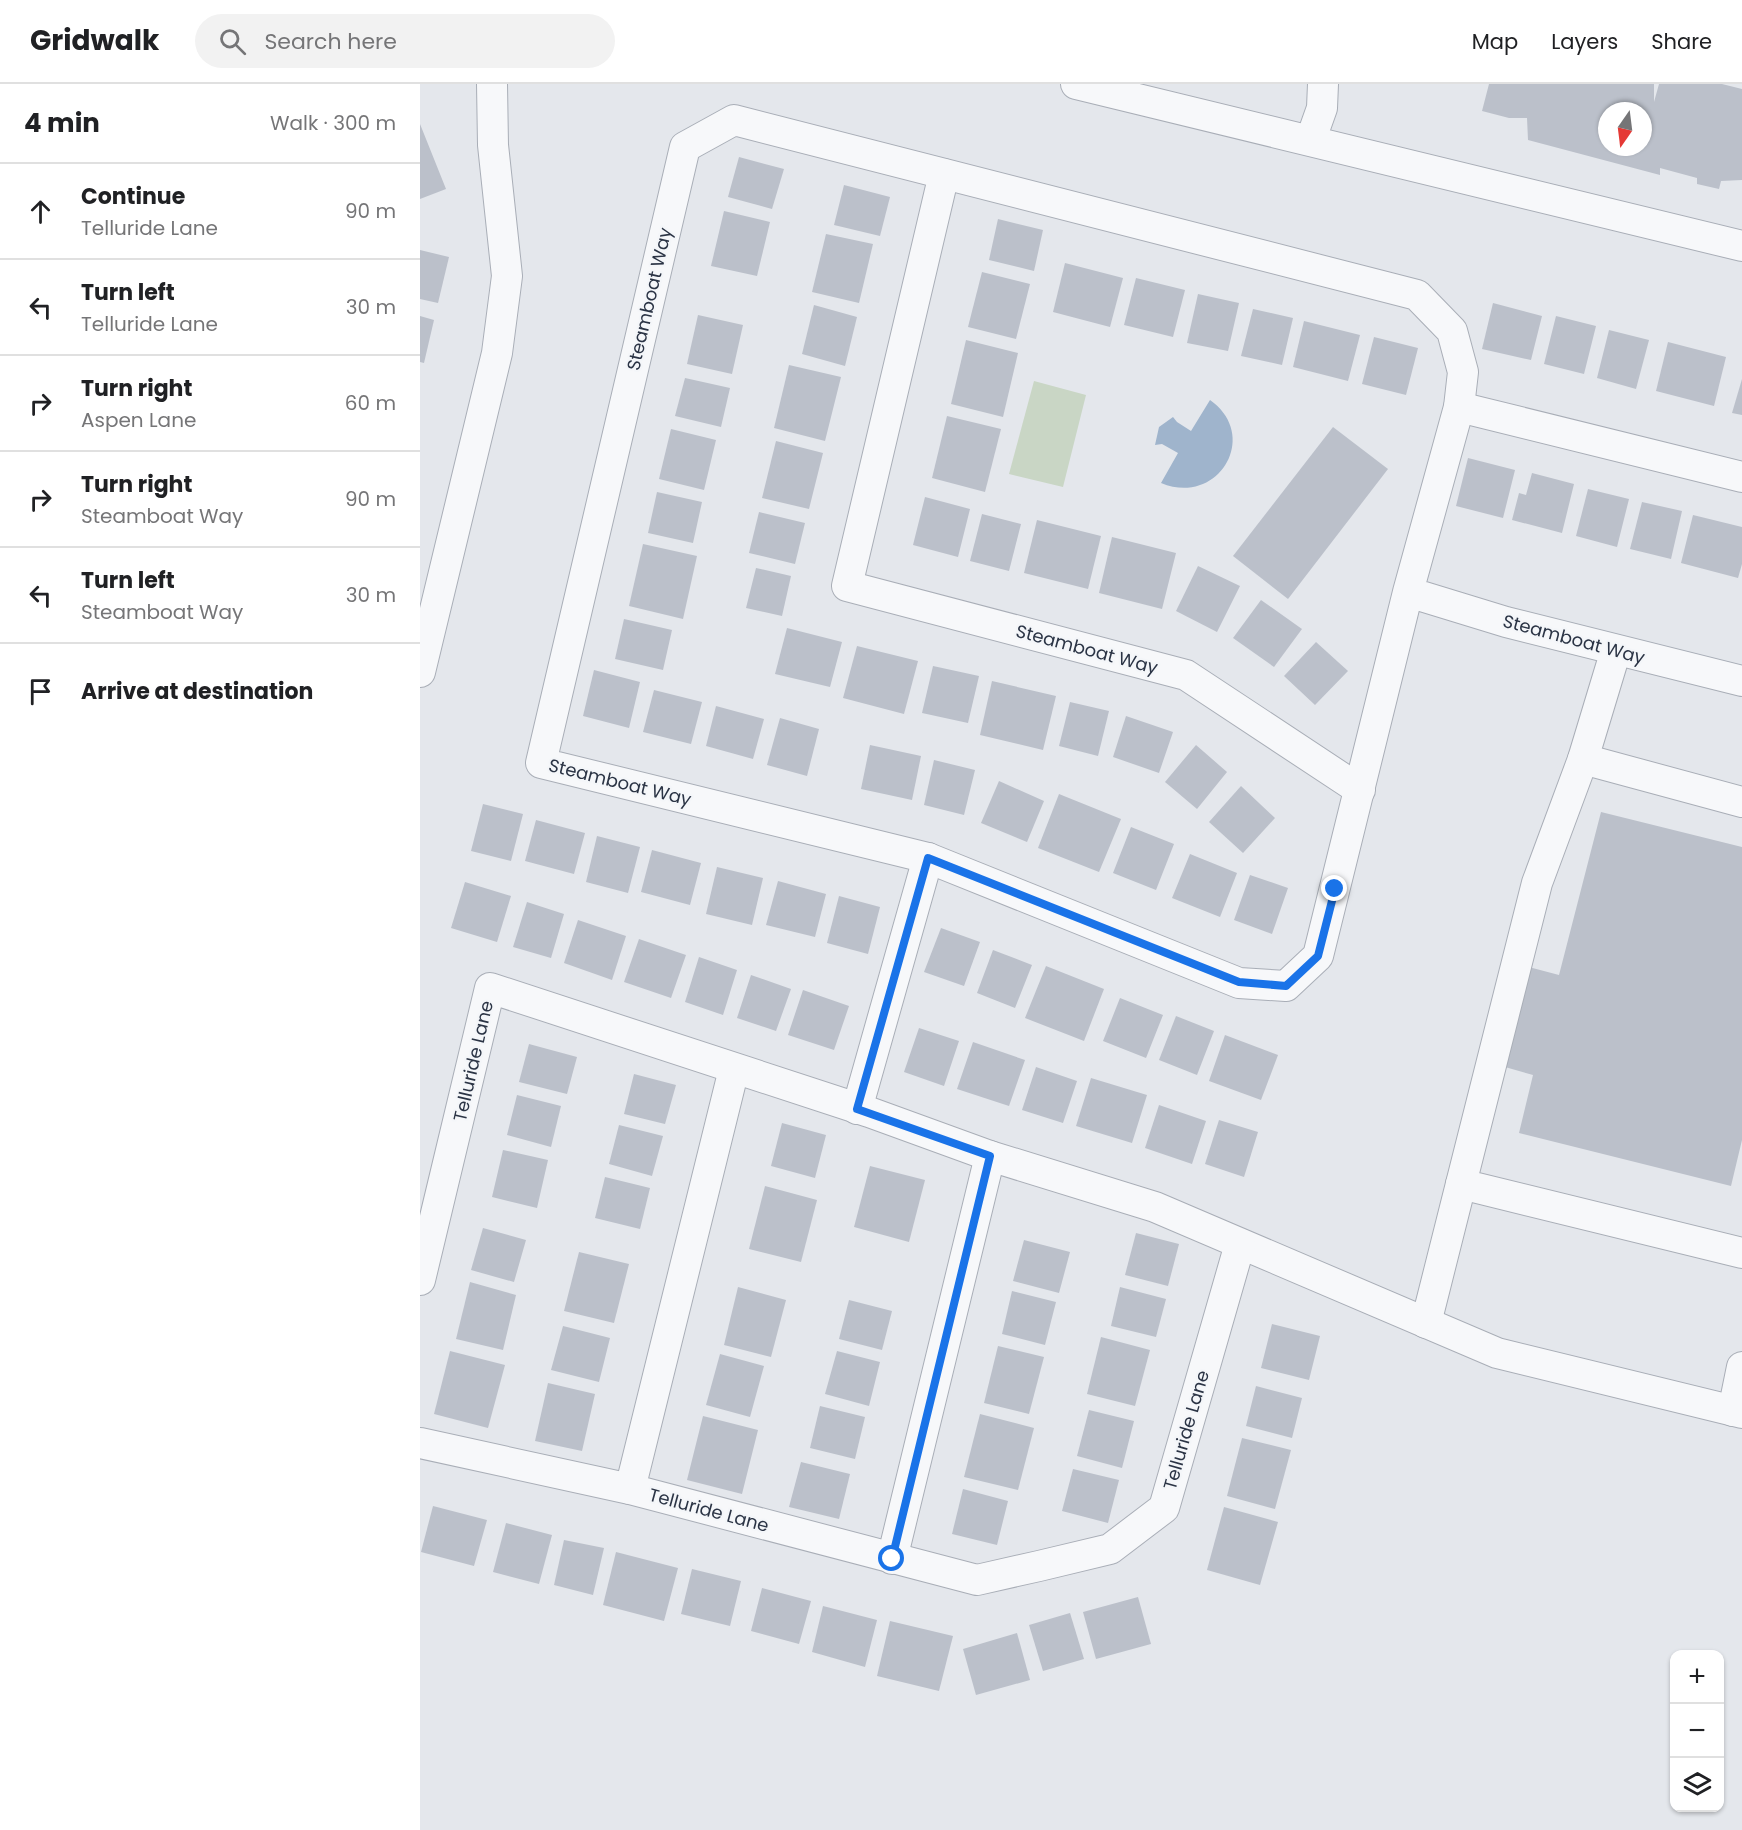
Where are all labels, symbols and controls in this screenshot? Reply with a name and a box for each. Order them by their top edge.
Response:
search box [195,14,615,68]
text: Gridwalk [30,21,159,60]
icon: search [216,25,249,58]
text: Search here [264,26,397,57]
text: Map [1472,27,1518,56]
text: Layers [1551,27,1618,56]
text: Share [1651,27,1712,56]
north arrow [1598,102,1652,156]
text: 4 min [24,105,100,141]
text: Walk · 300 m [270,109,396,137]
text: Continue [81,181,185,212]
icon: ahead [24,195,57,228]
text: 90 m [345,197,396,225]
text: Telluride Lane [81,214,218,242]
street label: Steamboat Way [620,225,678,373]
text: Turn left [81,277,175,308]
icon: left [24,291,57,324]
text: 30 m [346,293,396,321]
text: Telluride Lane [81,310,218,338]
text: Turn right [81,373,192,404]
icon: right [24,387,57,420]
text: 60 m [345,389,396,417]
text: Aspen Lane [81,406,196,434]
text: Turn right [81,469,192,500]
icon: right [24,483,57,516]
text: 90 m [345,485,396,513]
text: Steamboat Way [81,502,243,530]
text: Turn left [81,565,175,596]
icon: left [24,579,57,612]
text: 30 m [346,581,396,609]
text: Steamboat Way [81,598,243,626]
street label: Steamboat Way [1500,608,1648,670]
street label: Steamboat Way [1013,618,1161,680]
icon: arrive [24,675,57,708]
text: Arrive at destination [81,676,313,707]
street label: Steamboat Way [546,752,694,812]
route end [1321,875,1347,901]
street label: Telluride Lane [447,998,499,1124]
street label: Telluride Lane [1157,1367,1215,1493]
street label: Telluride Lane [646,1482,772,1538]
route start [878,1545,904,1571]
map controls [1670,1650,1724,1812]
button: + [1670,1650,1724,1704]
button: − [1670,1704,1724,1758]
button: layers [1670,1758,1724,1812]

